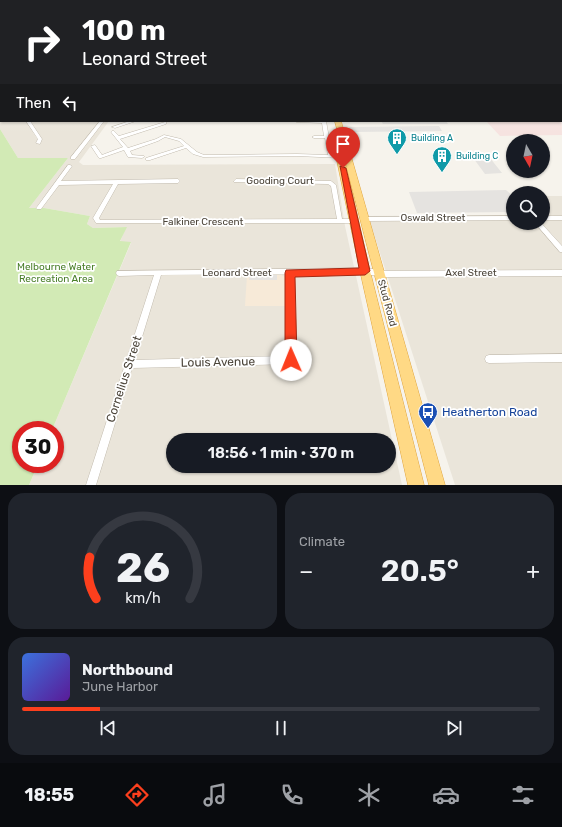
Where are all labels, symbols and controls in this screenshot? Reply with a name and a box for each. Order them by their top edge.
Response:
text: 100 m [82,14,166,47]
icon: right [16,16,68,68]
text: Leonard Street [82,48,207,70]
icon: left [59,92,81,114]
text: Then [16,94,51,112]
pin [326,127,360,168]
building icon: Building A [386,127,408,155]
icon: arrive [332,133,354,155]
place label: Building A [411,133,453,143]
north arrow [506,134,550,178]
map controls [506,134,550,230]
building icon: Building C [431,145,453,173]
place label: Building C [456,151,498,161]
street label: Gooding Court [246,175,314,187]
button: search [506,186,550,230]
street label: Oswald Street [401,212,466,224]
street label: Falkiner Crescent [163,216,244,228]
park label: Melbourne Water Recreation Area [17,261,95,285]
street label: Leonard Street [202,267,272,279]
street label: Axel Street [445,267,497,279]
street label: Stud Road [375,278,399,328]
street label: Cornelius Street [103,334,145,424]
position arrow [270,339,312,381]
street label: Louis Avenue [181,354,256,370]
bus stop icon: Heatherton Road [417,401,439,429]
place label: Heatherton Road [442,405,537,419]
speed limit sign: 30 [12,421,64,473]
text: 18:56 · 1 min · 370 m [208,444,354,462]
text: Climate [299,534,345,549]
text: 26 [115,543,170,592]
text: 20.5° [381,553,459,589]
text: − [299,558,313,585]
text: + [526,558,540,585]
text: km/h [125,590,160,607]
text: Northbound [82,661,173,679]
text: June Harbor [82,679,158,694]
icon: previous [97,717,119,739]
icon: pause [270,717,292,739]
icon: next [443,717,465,739]
icon: directions [123,781,151,809]
icon: music [201,781,229,809]
icon: phone [278,781,306,809]
icon: climate [355,781,383,809]
icon: car [432,781,460,809]
icon: filters [509,781,537,809]
text: 18:55 [25,784,74,806]

